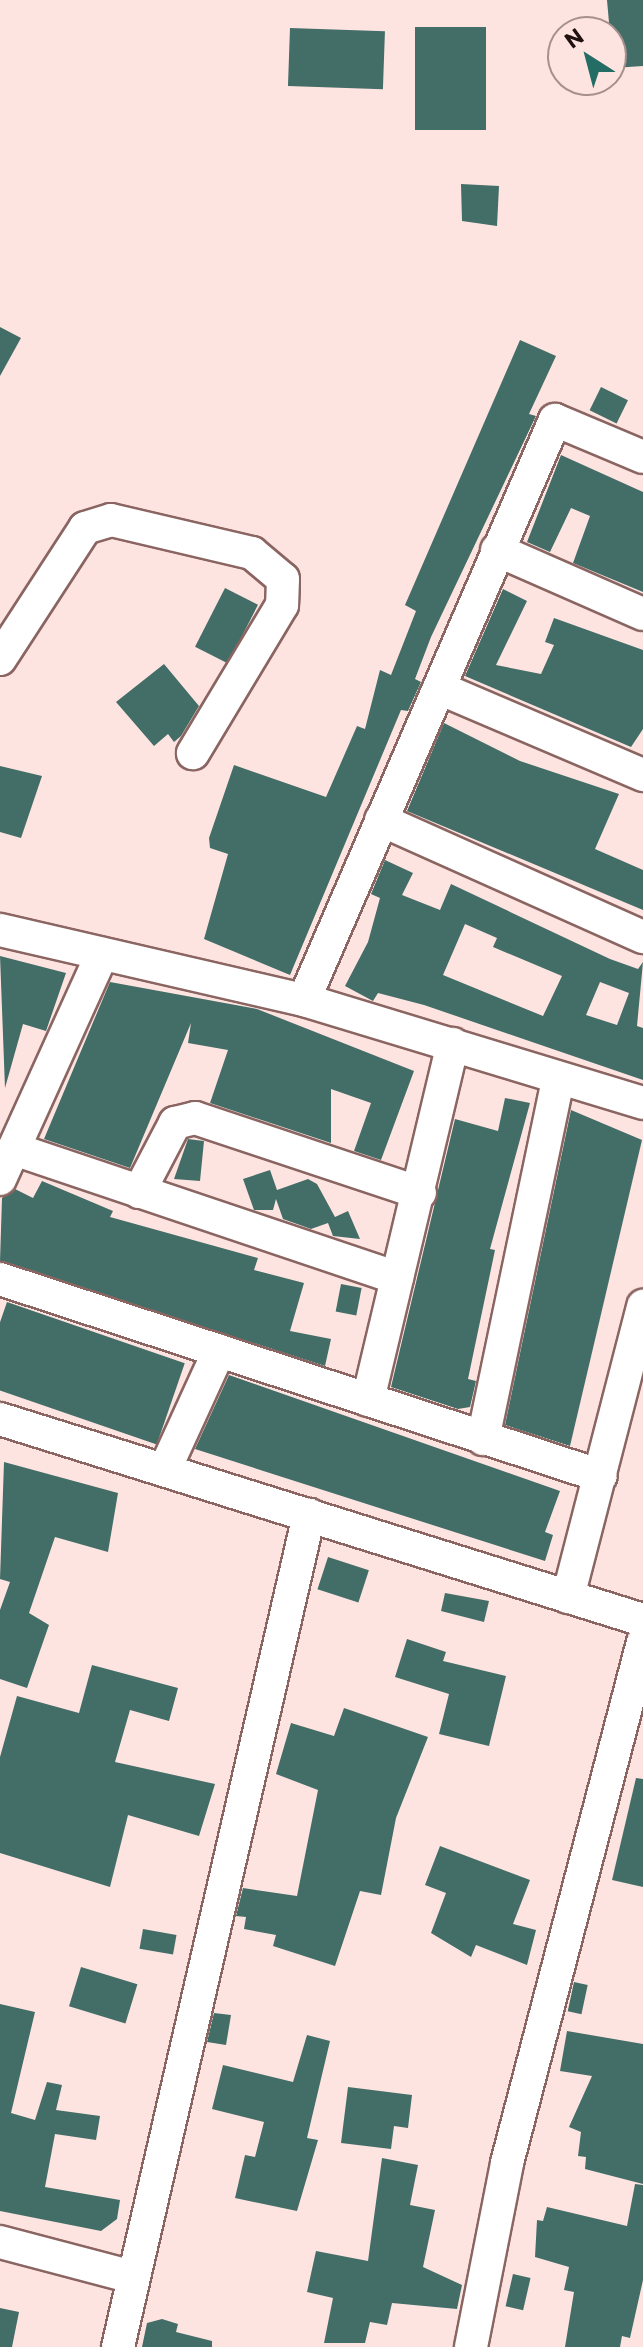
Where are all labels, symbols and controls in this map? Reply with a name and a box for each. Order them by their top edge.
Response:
north arrow [547,16,627,96]
text: N [559,22,588,54]

